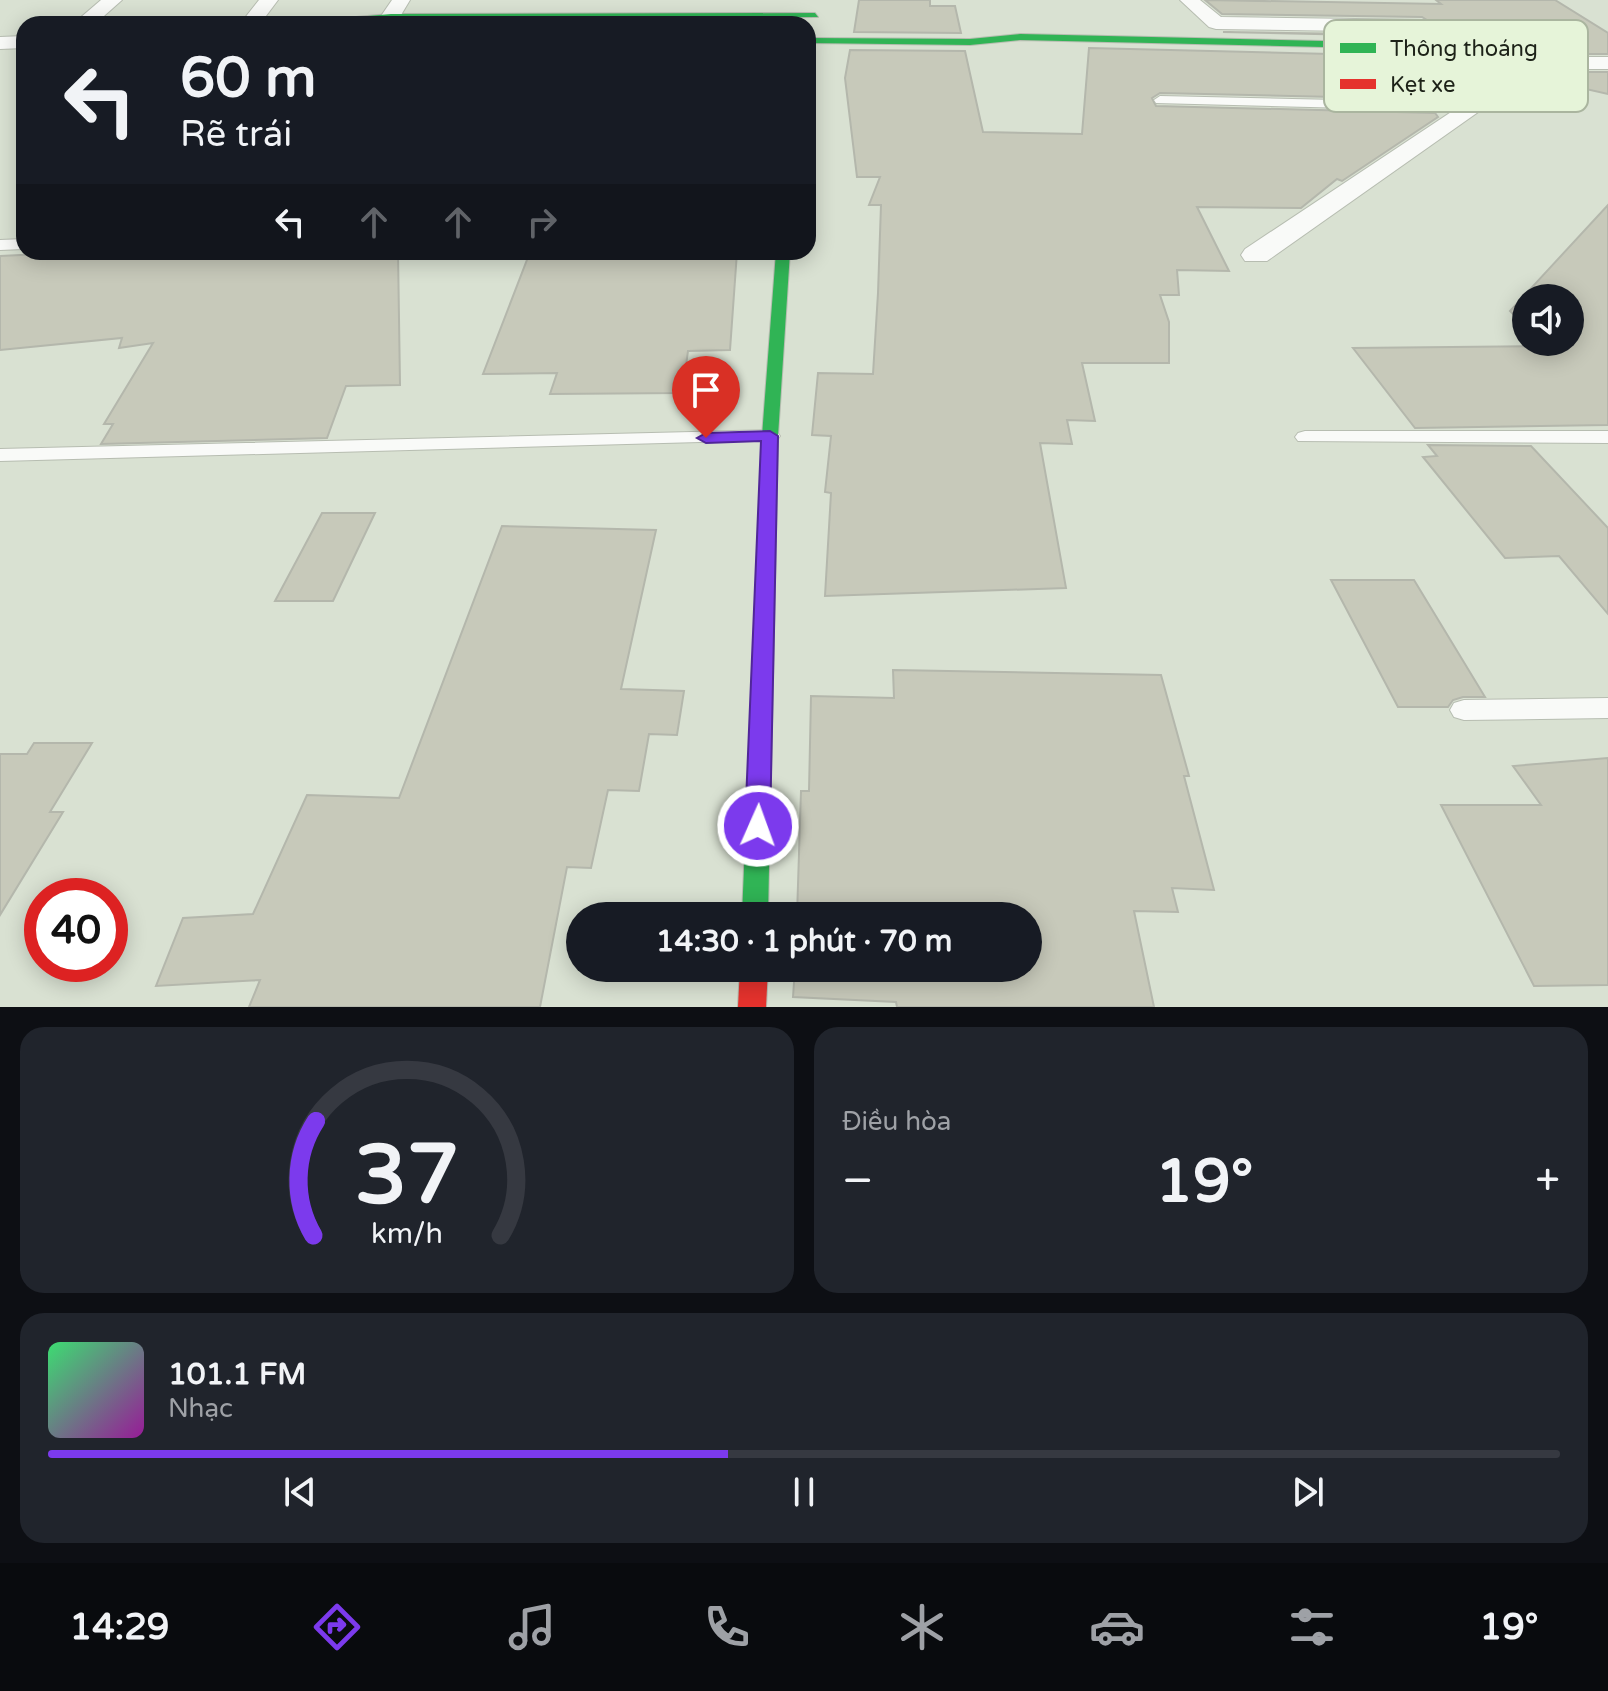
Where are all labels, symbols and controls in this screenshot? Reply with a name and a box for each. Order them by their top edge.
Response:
legend [1324,20,1588,112]
text: Thông thoáng [1390,36,1538,62]
text: 60 m [180,45,316,112]
icon: left [48,48,152,152]
text: Kẹt xe [1390,72,1455,98]
text: Rẽ trái [180,113,292,156]
icon: left [268,200,312,244]
icon: ahead [352,200,396,244]
icon: ahead [436,200,480,244]
icon: right [520,200,564,244]
map controls [1512,284,1584,356]
button: sound [1512,284,1584,356]
pin [672,356,740,438]
icon: arrive [684,368,728,412]
position arrow [716,784,800,868]
speed limit sign: 40 [24,878,128,982]
text: 14:30 · 1 phút · 70 m [656,923,952,960]
text: Điều hòa [842,1106,951,1137]
text: 37 [355,1126,459,1226]
text: 19° [1155,1146,1253,1218]
text: − [842,1155,873,1208]
text: + [1535,1155,1560,1208]
text: km/h [371,1217,443,1251]
text: 101.1 FM [168,1356,306,1393]
text: Nhạc [168,1393,233,1424]
icon: previous [278,1470,322,1514]
icon: pause [782,1470,826,1514]
icon: next [1286,1470,1330,1514]
icon: directions [309,1599,365,1655]
icon: music [504,1599,560,1655]
icon: phone [699,1599,755,1655]
icon: climate [894,1599,950,1655]
icon: car [1089,1599,1145,1655]
icon: filters [1284,1599,1340,1655]
text: 14:29 [70,1606,169,1649]
text: 19° [1480,1606,1538,1649]

